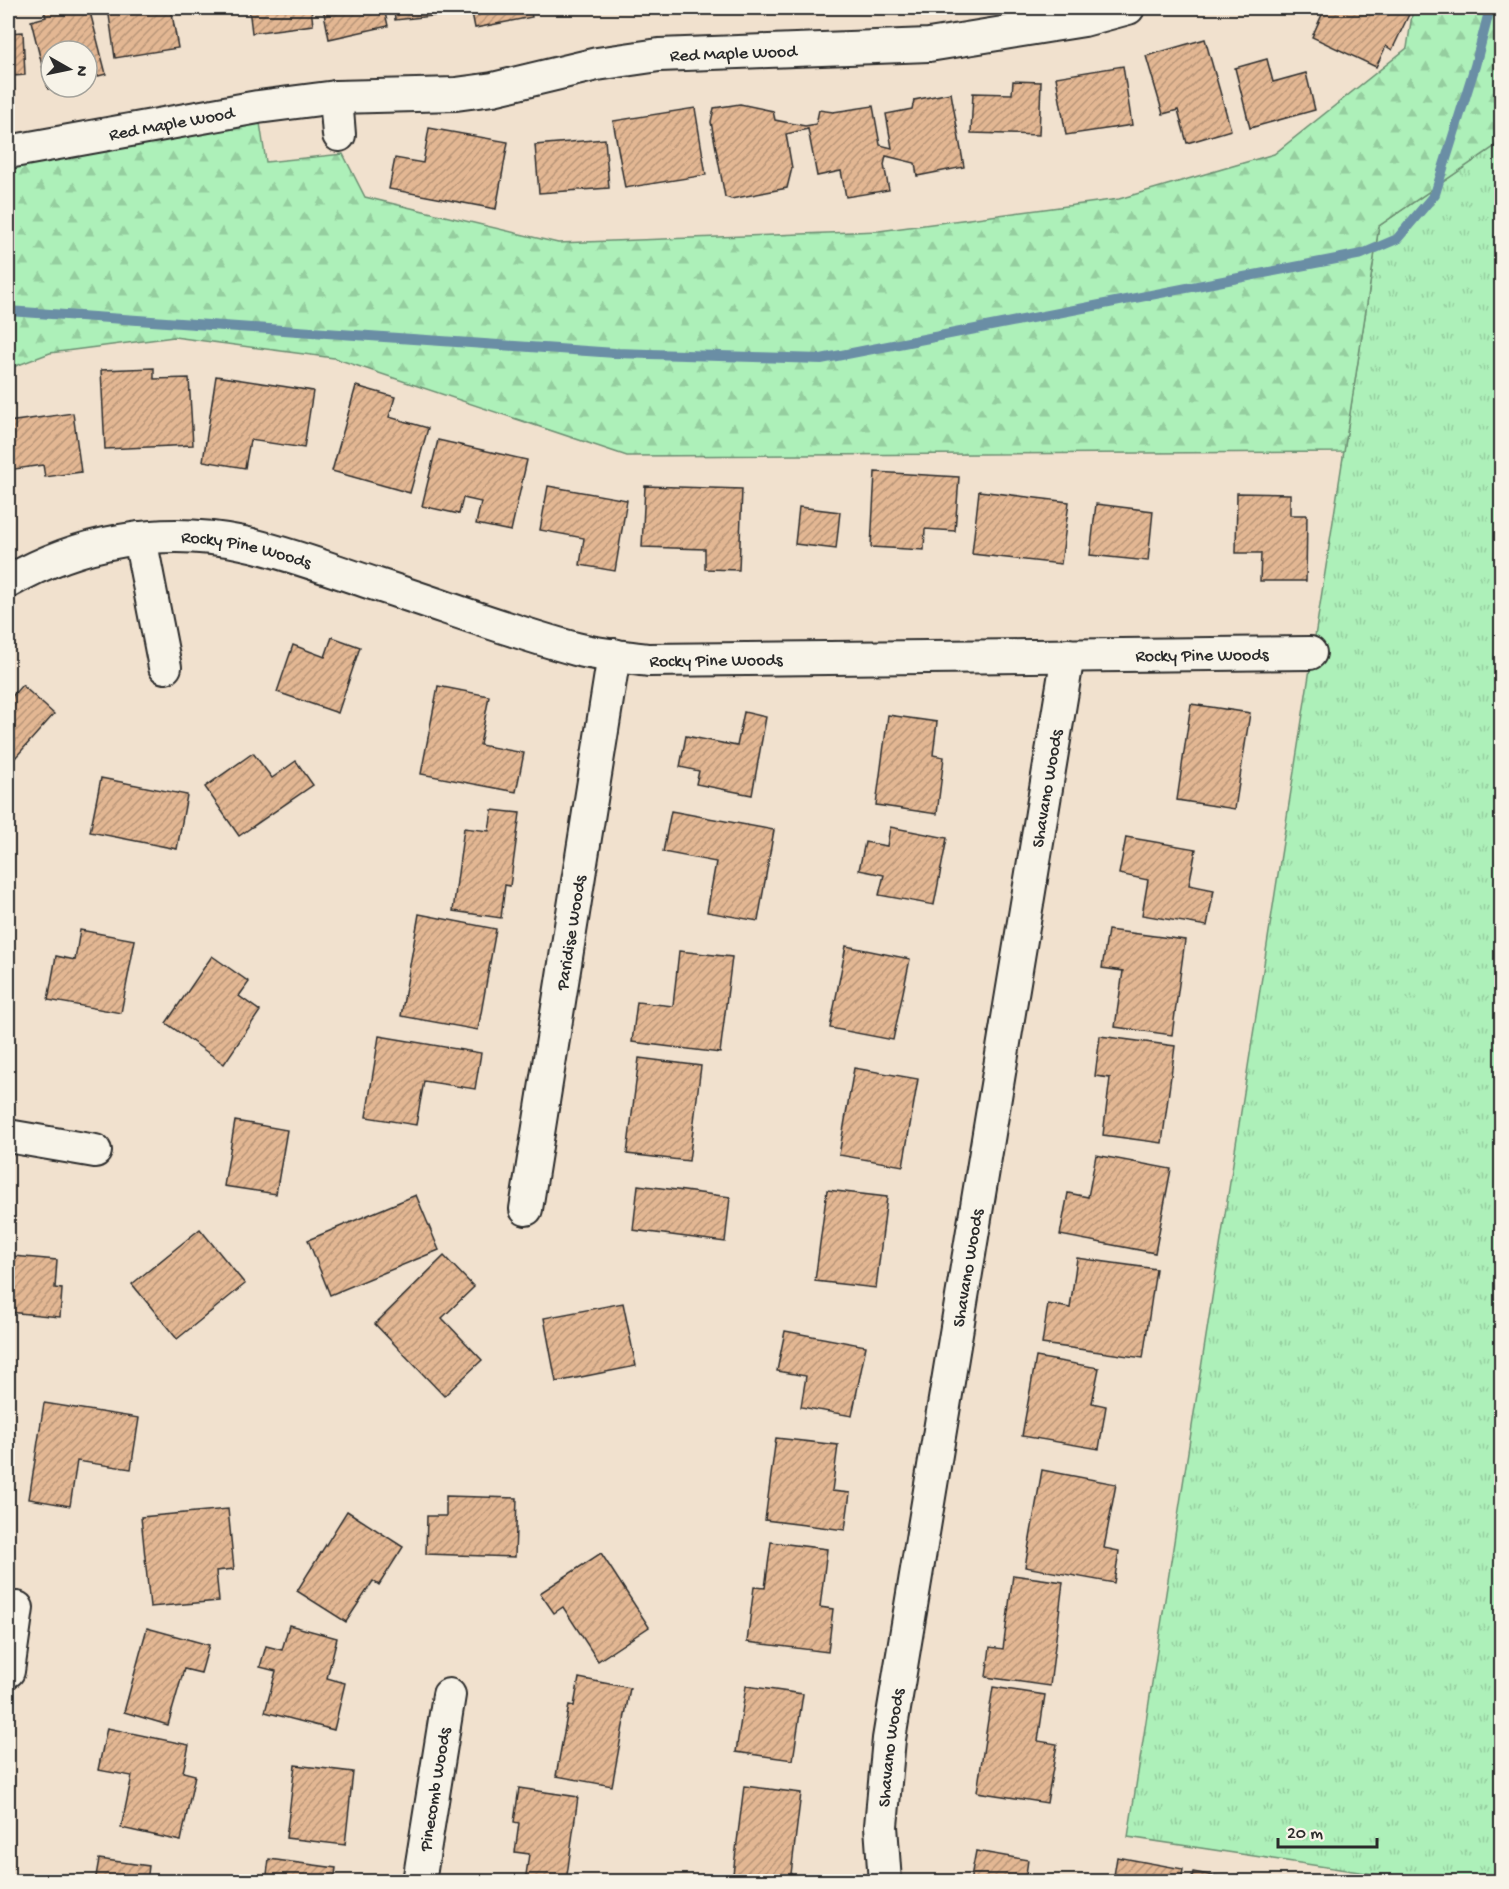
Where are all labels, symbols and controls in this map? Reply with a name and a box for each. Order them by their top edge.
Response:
north arrow [39,39,99,99]
street label: Red Maple Wood [670,42,799,68]
text: N [70,64,91,78]
street label: Red Maple Wood [107,103,238,147]
street label: Rocky Pine Woods [181,528,315,575]
street label: Rocky Pine Woods [1135,645,1270,668]
street label: Rocky Pine Woods [649,651,784,673]
street label: Shavano Woods [1028,727,1069,849]
street label: Paridise Woods [553,873,592,993]
street label: Shavano Woods [949,1206,990,1329]
street label: Shavano Woods [875,1686,910,1808]
street label: Pinecomb Woods [416,1725,457,1854]
scale bar [1278,1811,1377,1849]
text: 20 m [1287,1824,1323,1845]

